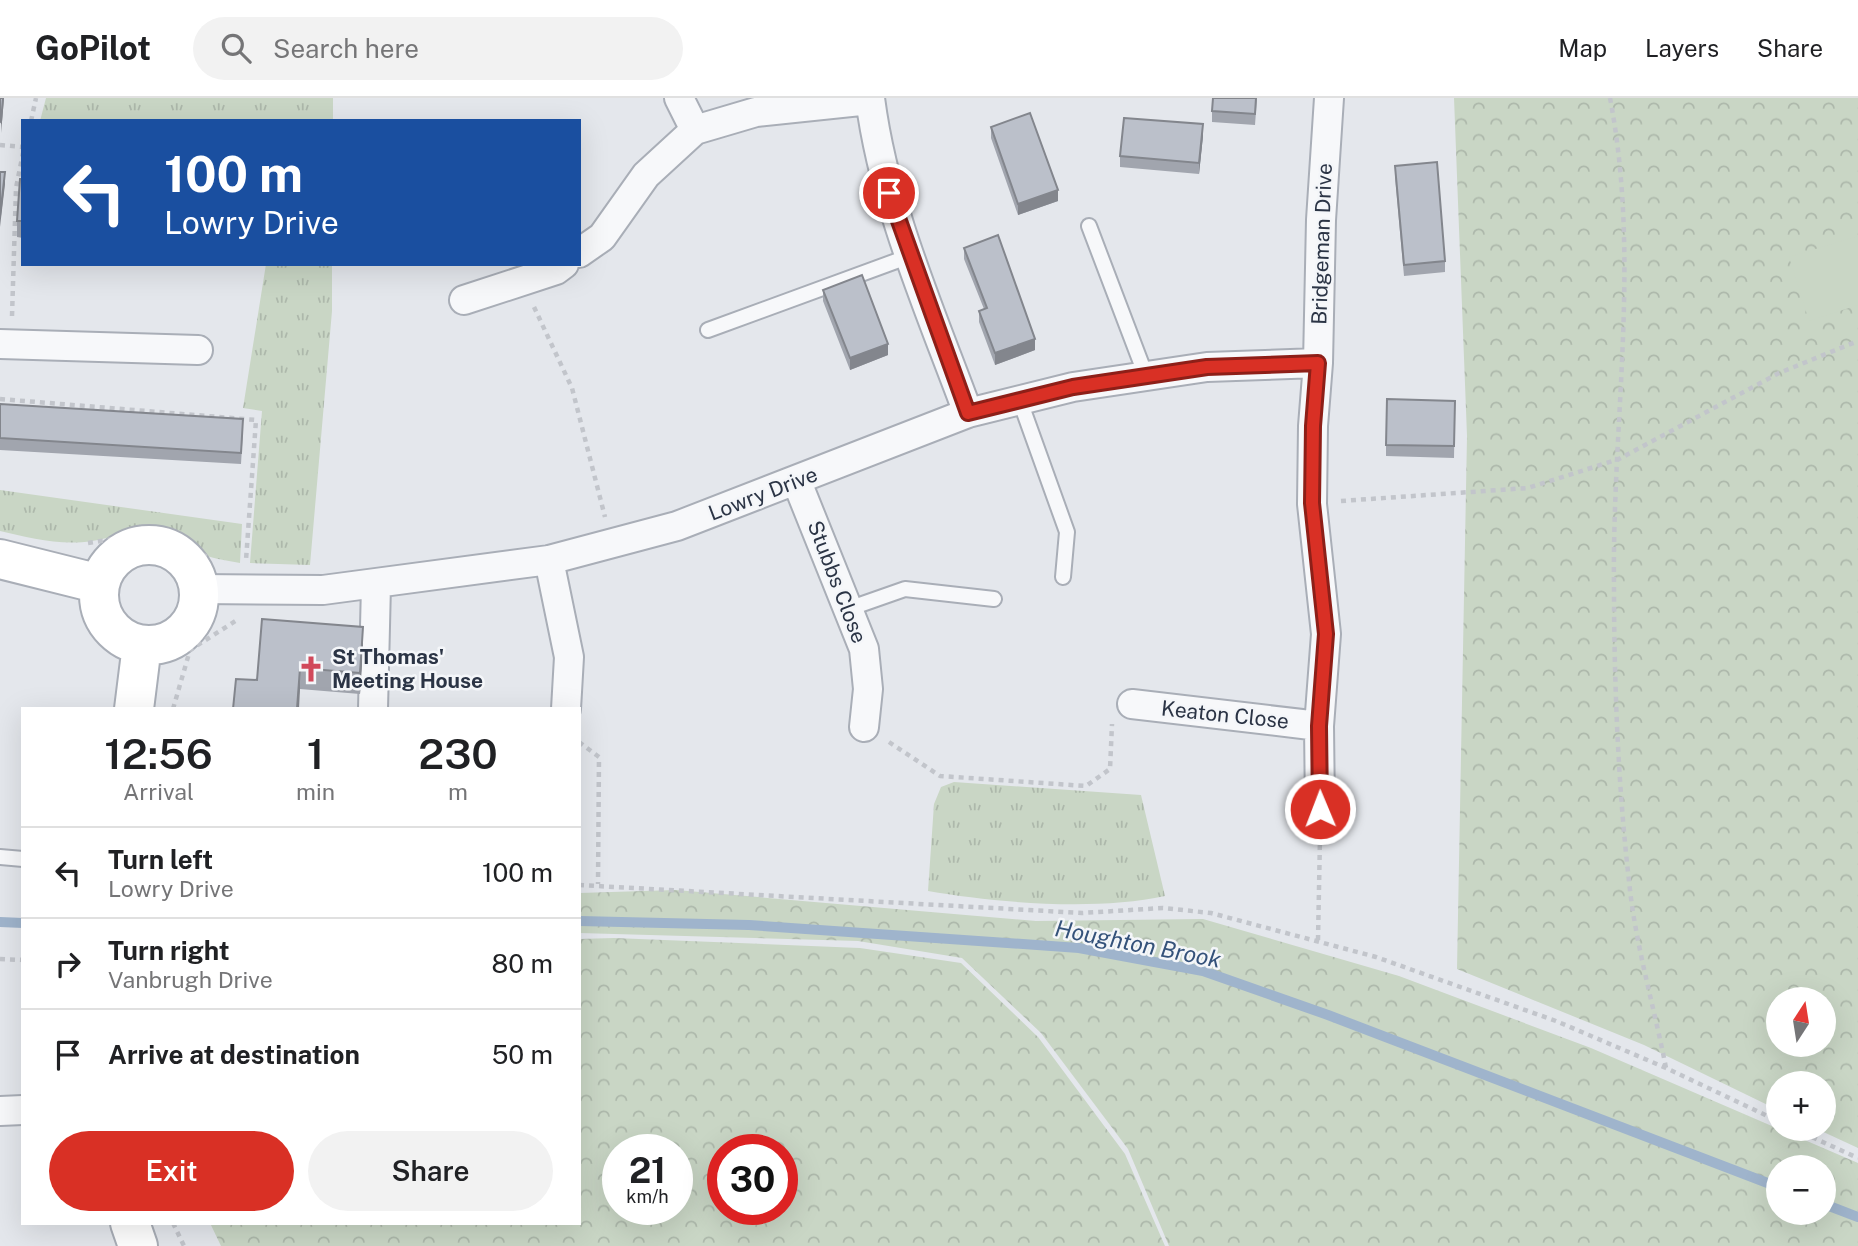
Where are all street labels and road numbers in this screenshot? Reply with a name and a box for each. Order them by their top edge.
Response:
street label: Bridgeman Drive [1306,163,1337,325]
street label: Lowry Drive [705,461,821,526]
street label: Stubbs Close [803,517,872,647]
street label: Keaton Close [1160,695,1290,734]

